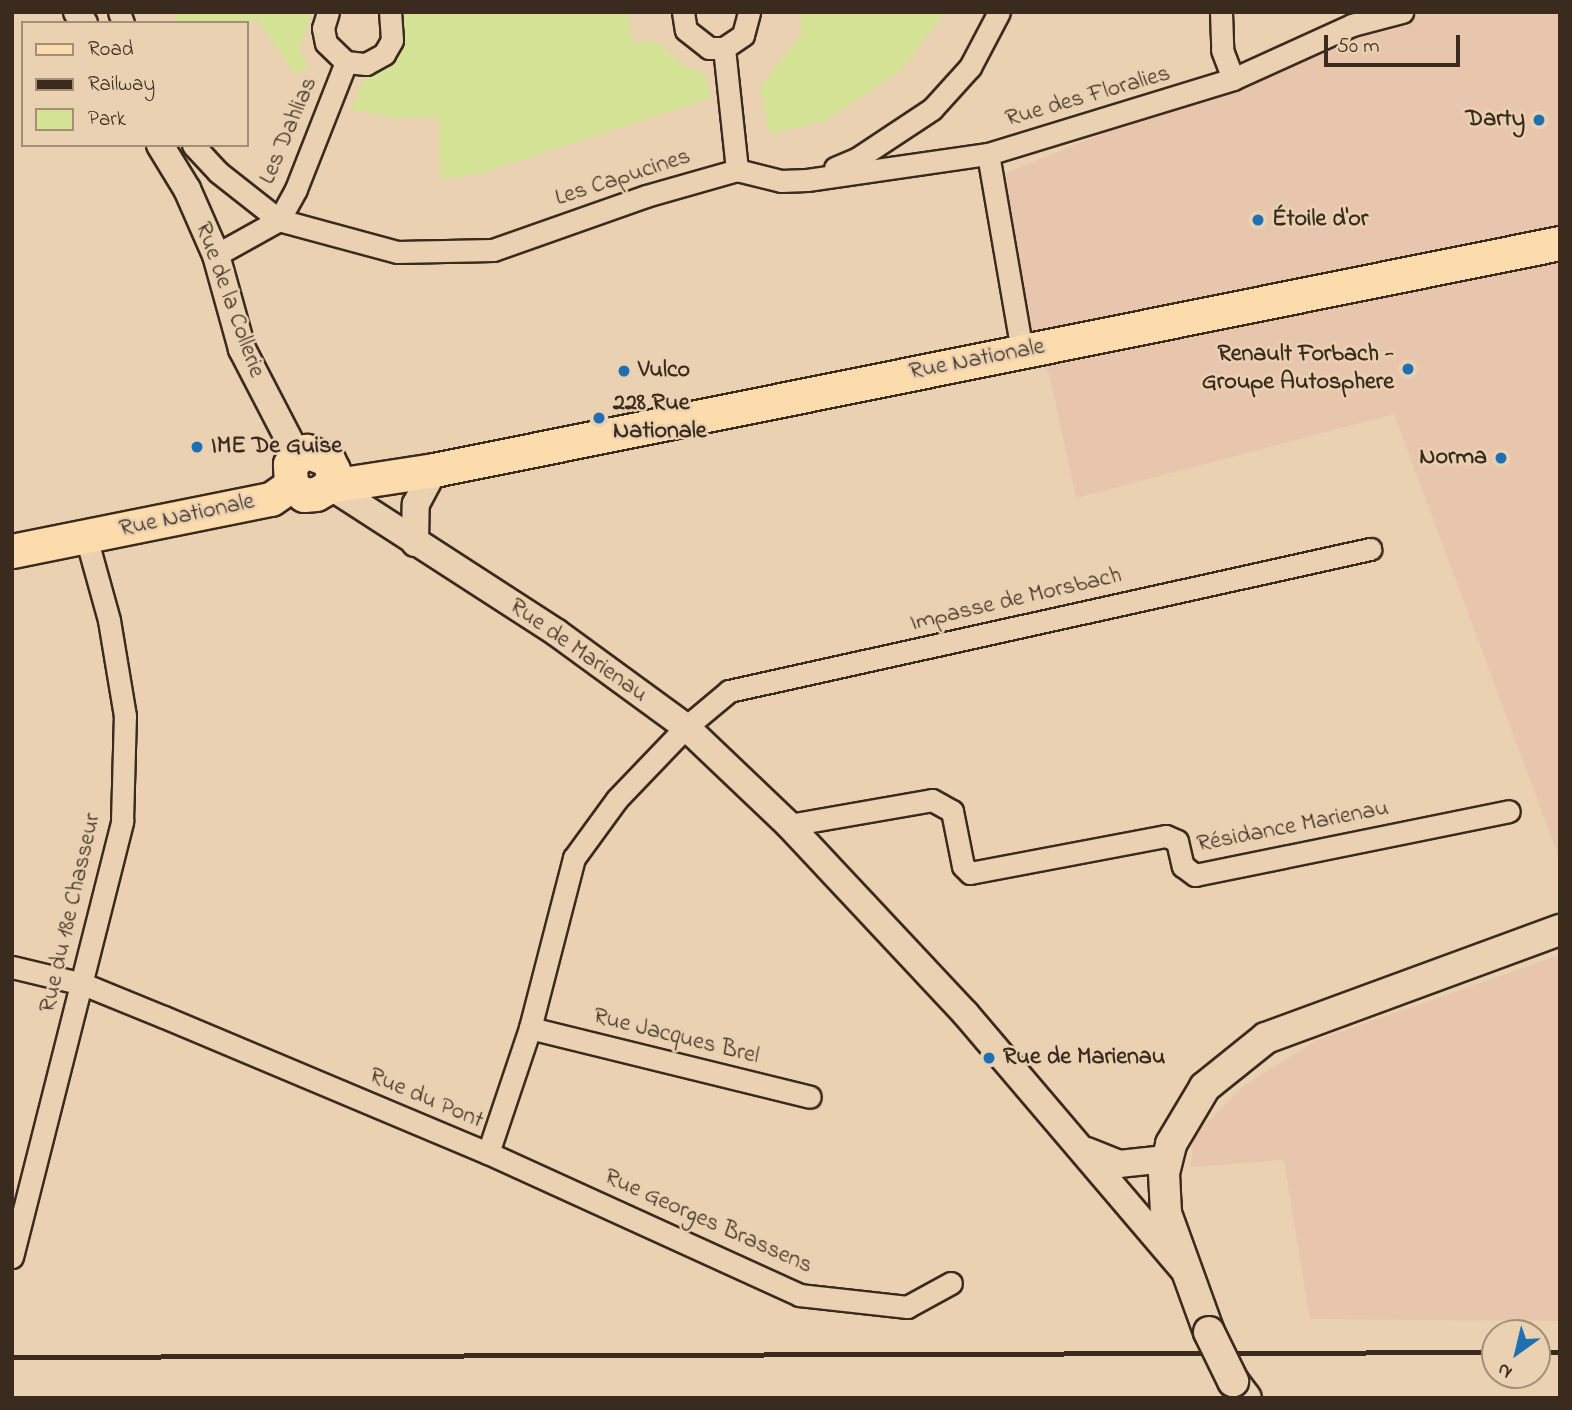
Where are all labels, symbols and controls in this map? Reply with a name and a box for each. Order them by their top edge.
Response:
legend [21,21,248,147]
scale bar [1327,21,1464,65]
text: 50 m [1337,32,1380,62]
text: Road [88,35,134,65]
street label: Rue des Floralies [1002,60,1174,134]
text: Railway [88,70,155,100]
street label: Les Dahlias [254,73,324,189]
text: Park [88,105,126,135]
place label: Darty [1466,106,1525,134]
marker: Darty [1531,112,1547,128]
street label: Les Capucines [552,143,694,213]
place label: Étoile d'or [1272,206,1368,234]
marker: Étoile d'or [1250,212,1266,228]
street label: Rue de la Collerie [188,218,270,382]
street label: Rue Nationale [907,333,1047,387]
place label: Renault Forbach - Groupe Autosphere [1202,341,1394,397]
place label: Vulco [638,357,690,385]
marker: Renault Forbach - Groupe Autosphere [1400,361,1416,377]
marker: Vulco [616,363,632,379]
place label: 228 Rue Nationale [613,390,707,446]
marker: 228 Rue Nationale [591,410,607,426]
place label: IME De Guise [211,433,342,461]
marker: IME De Guise [189,439,205,455]
place label: Norma [1419,444,1487,472]
marker: Norma [1493,450,1509,466]
street label: Rue Nationale [117,488,257,544]
street label: Impasse de Morsbach [907,562,1125,638]
street label: Rue de Marienau [503,593,653,709]
street label: Résidance Marienau [1195,794,1391,860]
street label: Rue du 18e Chasseur [34,810,108,1016]
street label: Rue Jacques Brel [590,1002,762,1072]
place label: Rue de Marienau [1003,1044,1165,1072]
marker: Rue de Marienau [981,1050,997,1066]
street label: Rue du Pont [364,1062,488,1136]
street label: Rue Georges Brassens [599,1163,817,1281]
north arrow [1481,1319,1551,1389]
text: N [1492,1355,1518,1385]

